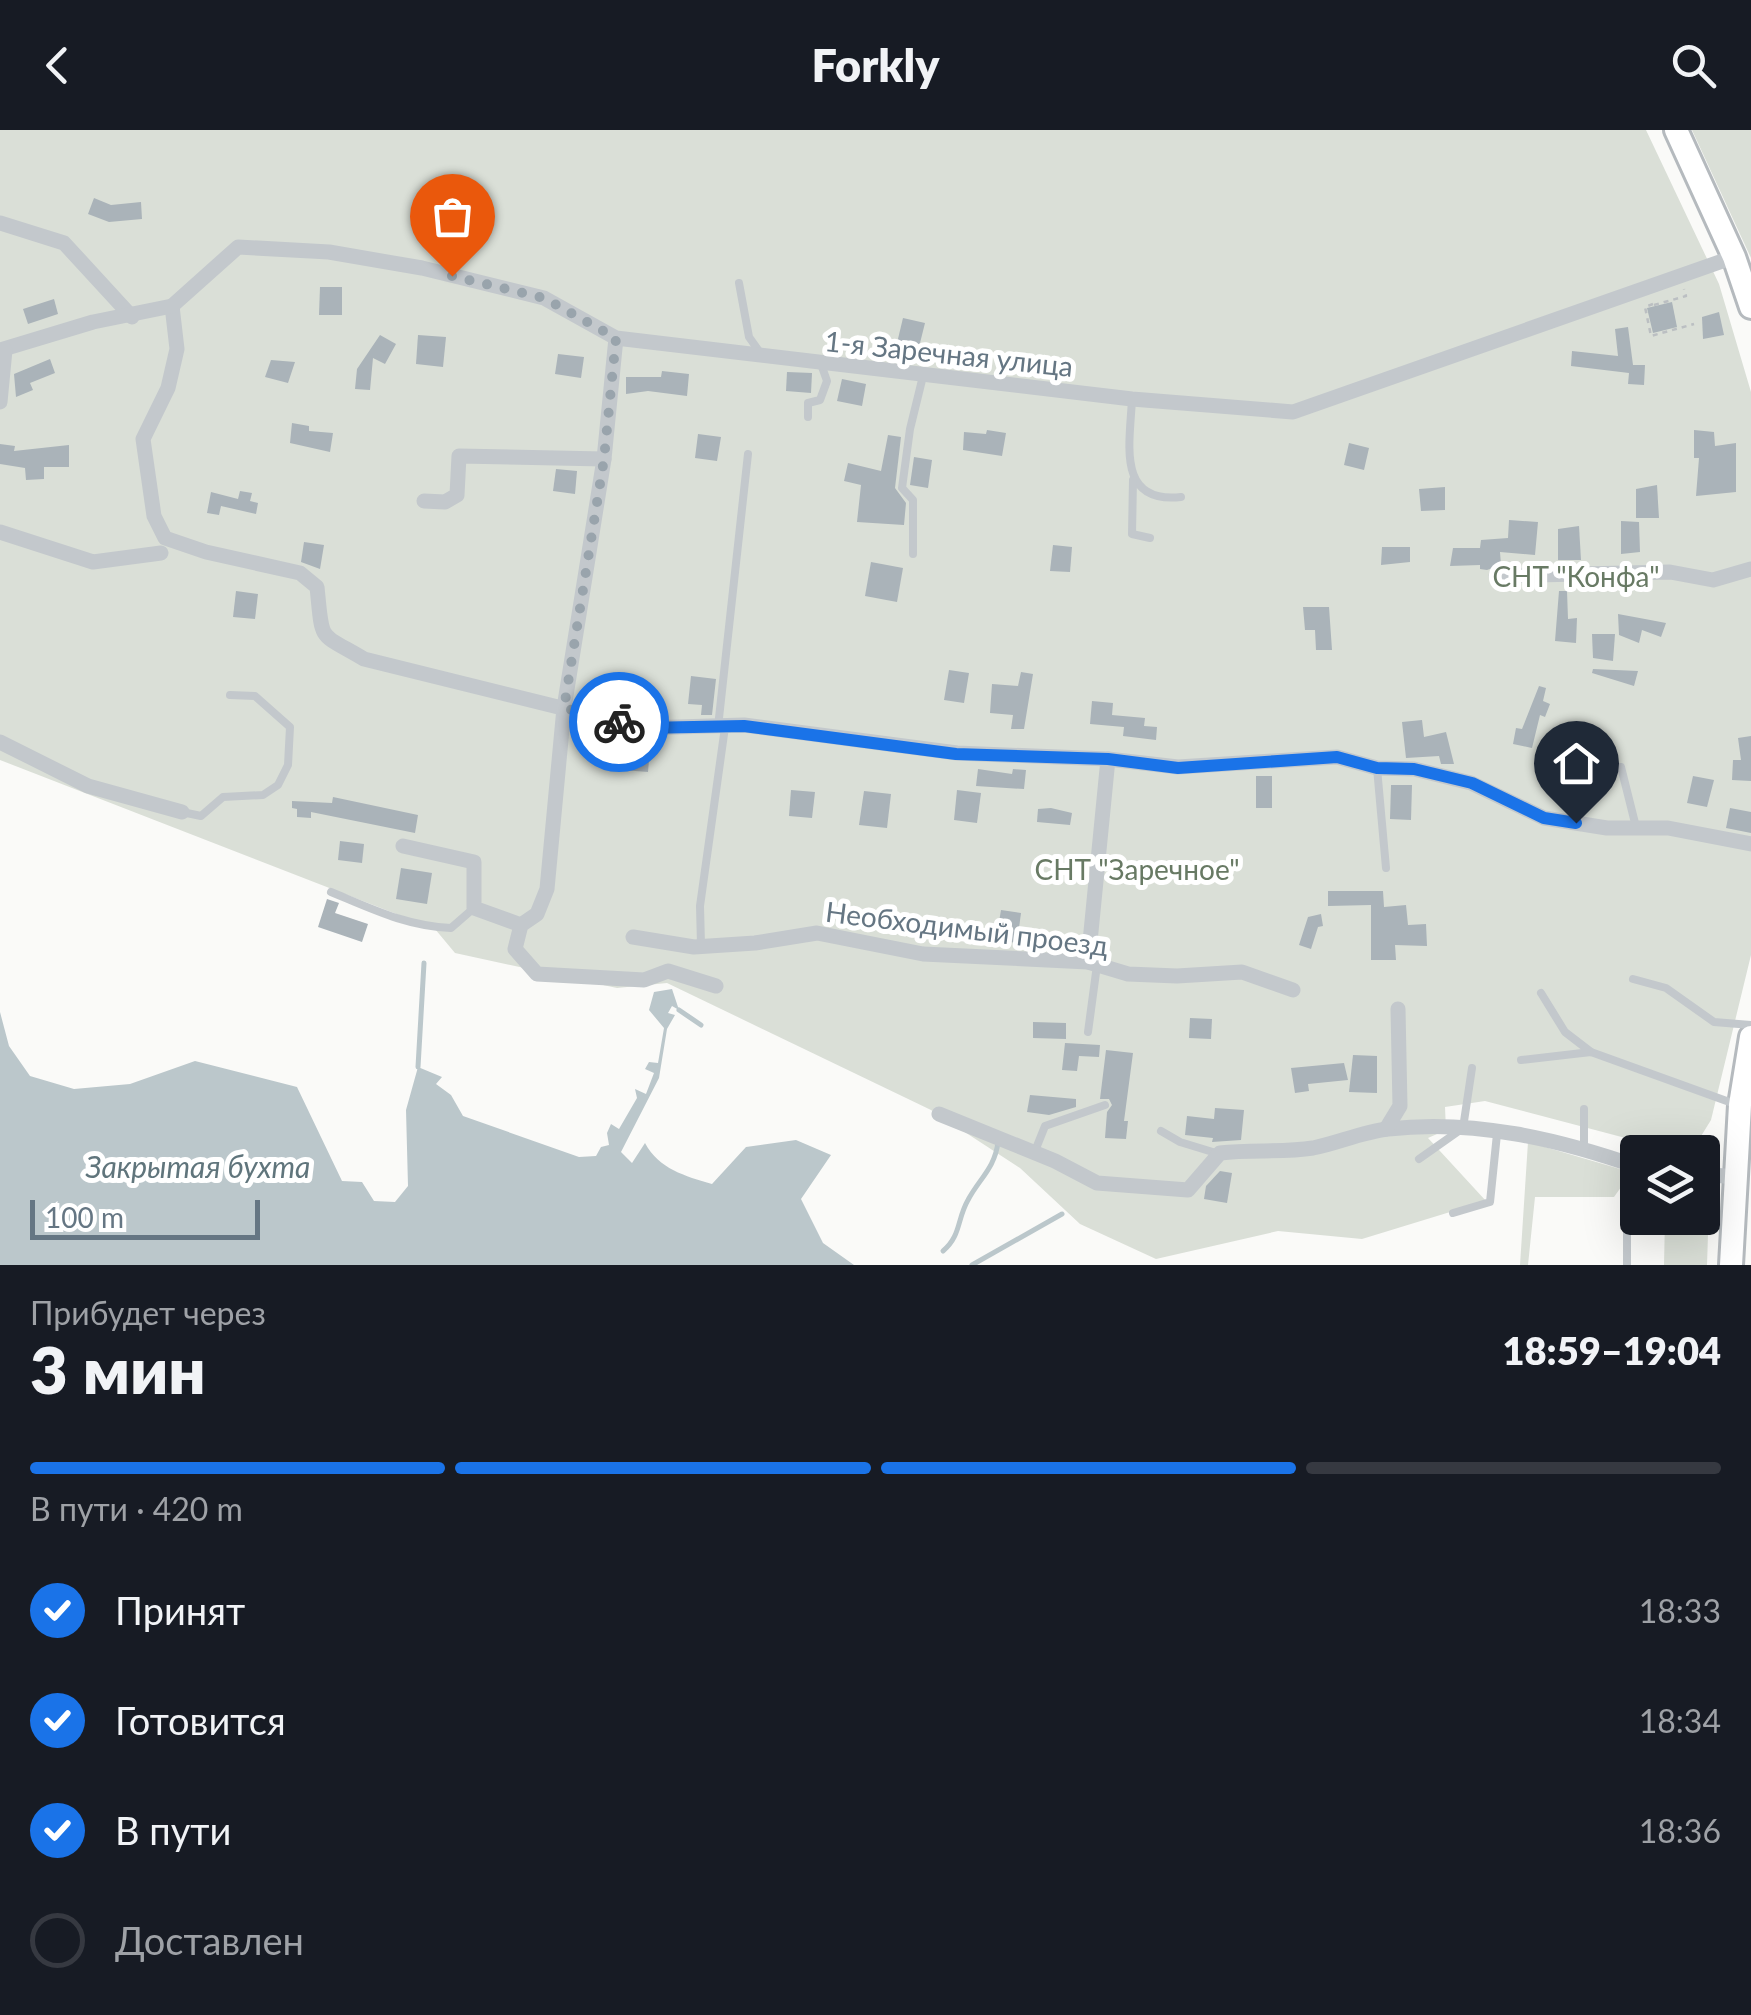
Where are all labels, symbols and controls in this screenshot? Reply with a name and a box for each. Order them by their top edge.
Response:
icon: back [30,38,85,93]
text: Forkly [812,38,939,92]
icon: search [1666,38,1721,93]
pin [410,174,495,277]
icon: bag [425,189,480,244]
street label: 1-я Заречная улица [823,323,1075,383]
park label: СНТ "Конфа" [1492,559,1660,593]
courier [569,672,669,772]
icon: bike [592,695,647,750]
pin [1534,721,1619,824]
icon: home [1549,736,1604,791]
park label: СНТ "Заречное" [1034,852,1240,886]
street label: Необходимый проезд [824,894,1110,962]
map controls [1620,1135,1720,1235]
button: layers [1620,1135,1720,1235]
water label: Закрытая бухта [85,1148,310,1184]
scale bar [30,1195,260,1240]
text: 100 m [45,1200,124,1234]
text: Прибудет через [30,1293,266,1332]
text: 18:59–19:04 [1502,1327,1721,1373]
text: 3 мин [30,1330,206,1408]
text: В пути · 420 m [30,1489,243,1528]
icon: check [30,1583,85,1638]
text: Принят [115,1587,245,1633]
text: 18:33 [1639,1591,1721,1630]
icon: check [30,1693,85,1748]
text: Готовится [115,1697,286,1743]
text: 18:34 [1639,1701,1721,1740]
icon: check [30,1803,85,1858]
text: В пути [115,1807,231,1853]
text: 18:36 [1639,1811,1721,1850]
text: Доставлен [115,1917,304,1963]

